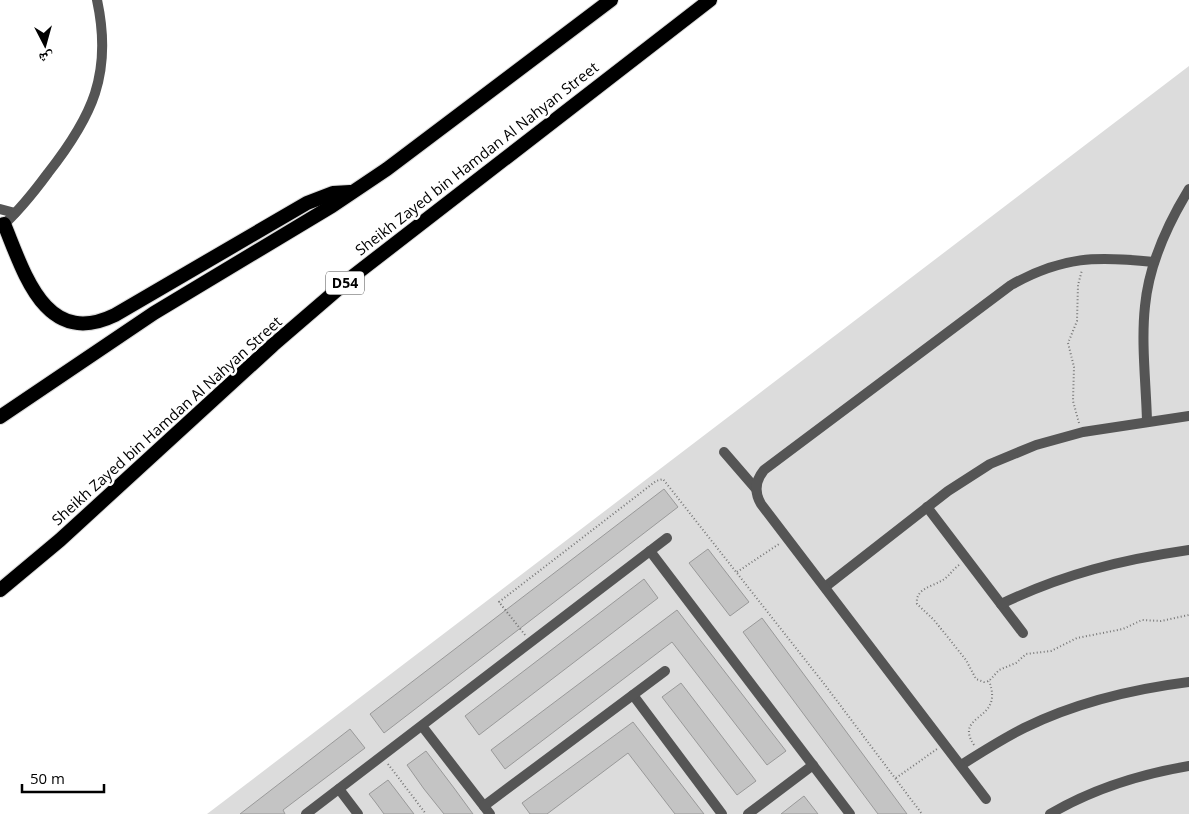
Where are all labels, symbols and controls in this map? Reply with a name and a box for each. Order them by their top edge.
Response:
north arrow [20,20,70,70]
text: ش [38,48,55,69]
street label: Sheikh Zayed bin Hamdan Al Nahyan Street [351,57,602,259]
road number: D54 [326,272,364,294]
street label: Sheikh Zayed bin Hamdan Al Nahyan Street [47,311,286,529]
scale bar [22,762,105,794]
text: 50 m [30,768,65,788]

